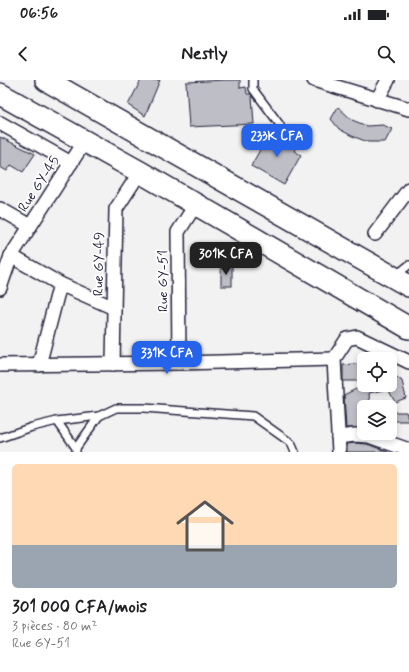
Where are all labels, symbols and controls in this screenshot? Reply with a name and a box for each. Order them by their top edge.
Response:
text: 06:56 [20,4,58,24]
text: Nestly [181,42,228,66]
icon: back [12,43,34,65]
icon: search [375,43,397,65]
pin: 233K CFA [236,124,318,158]
text: 233K CFA [250,128,304,145]
street label: Rue GY-45 [14,153,64,215]
street label: Rue GY-49 [89,232,109,296]
pin: 301K CFA [185,242,267,276]
text: 301K CFA [199,246,253,263]
street label: Rue GY-51 [154,250,172,312]
pin: 331K CFA [126,341,208,375]
text: 331K CFA [141,345,193,362]
map controls [357,352,397,440]
button: locate [357,352,397,392]
button: layers [357,400,397,440]
icon: home [169,490,241,562]
text: 301 000 CFA/mois [12,596,147,618]
text: 3 pièces · 80 m² [12,618,97,635]
text: Rue GY-51 [12,635,70,652]

